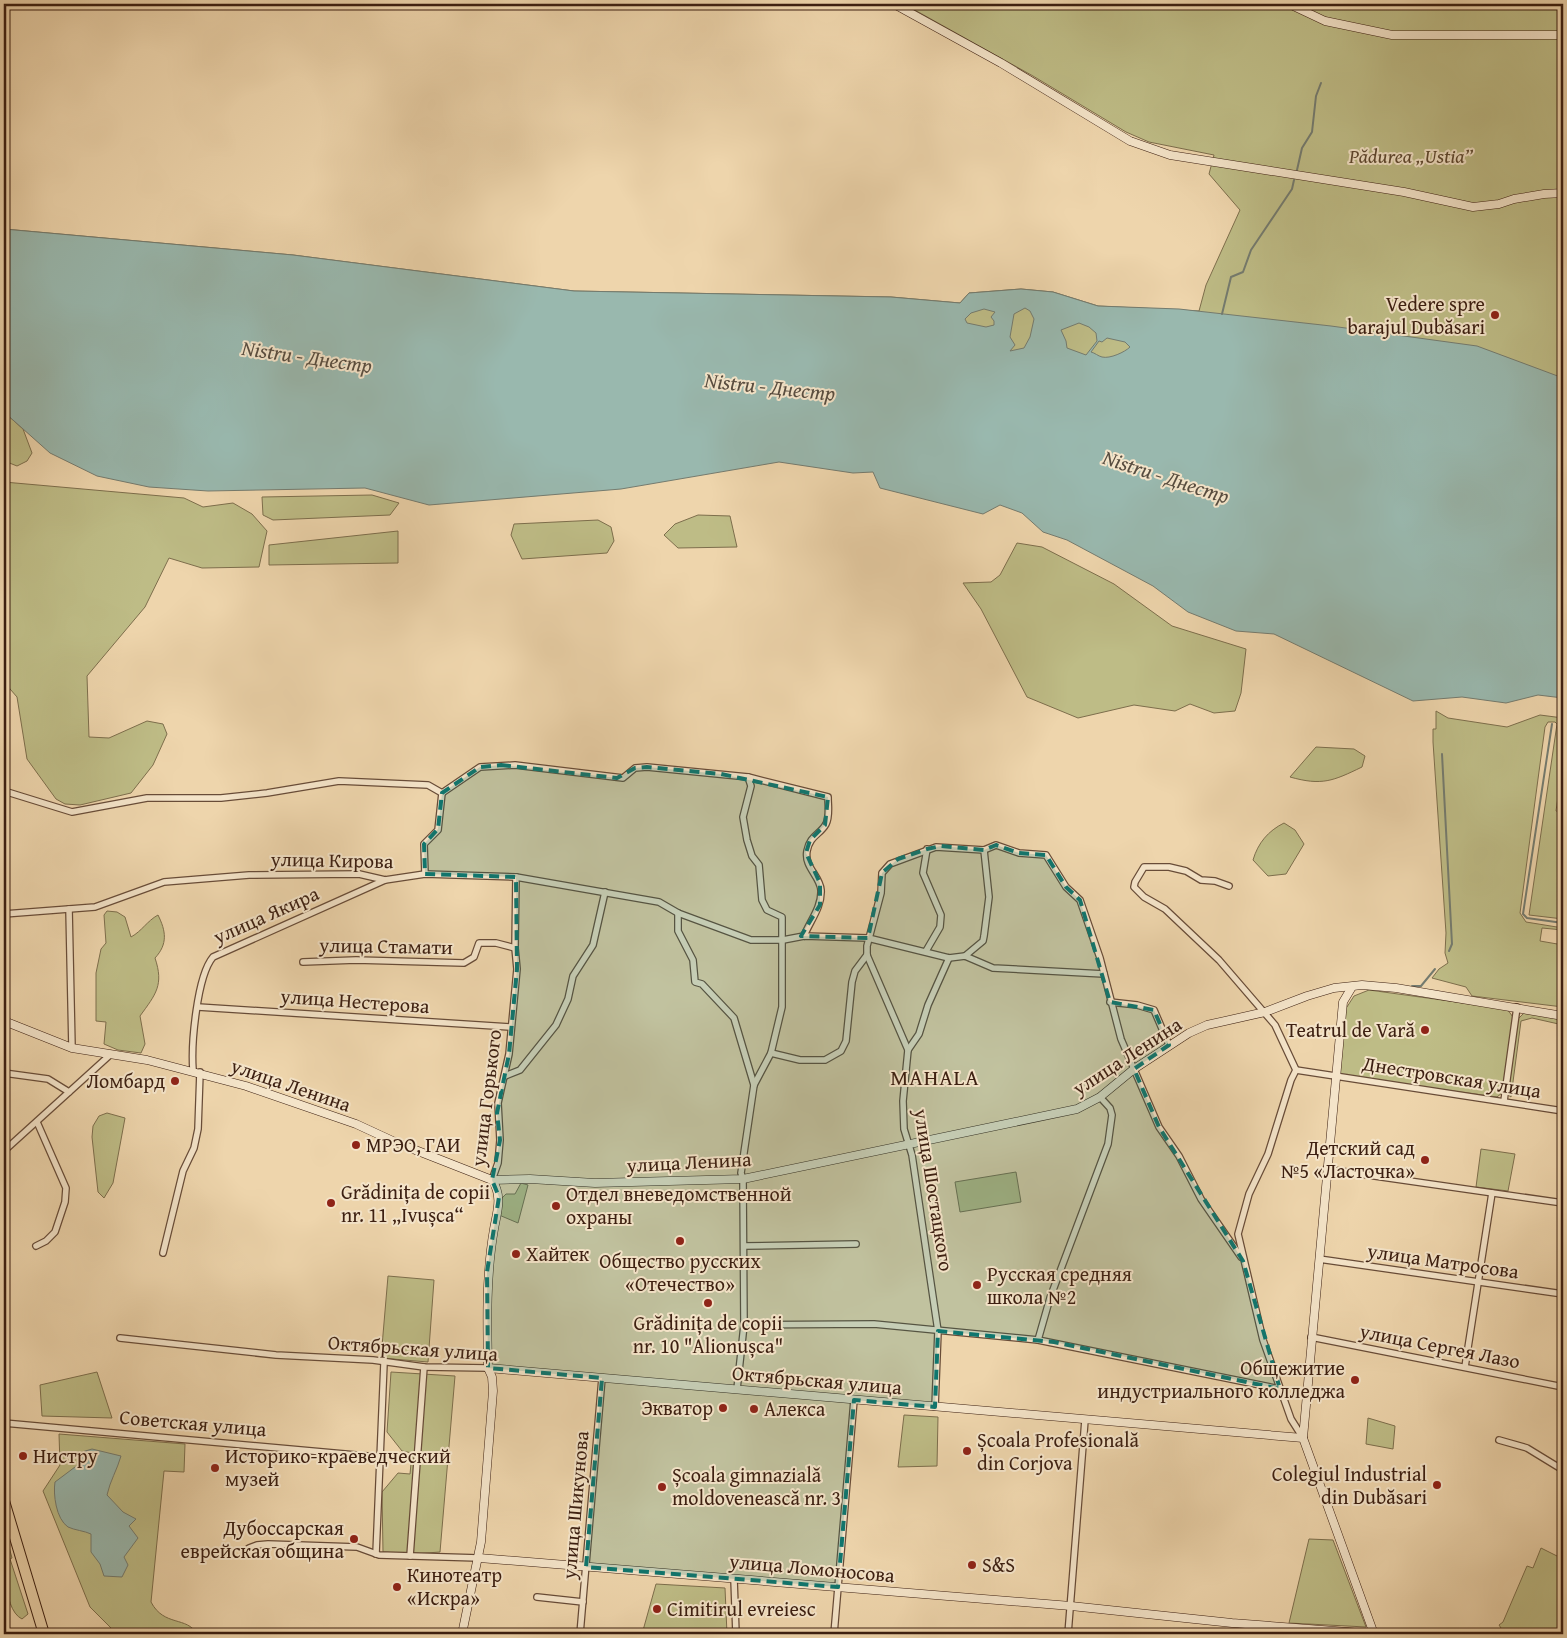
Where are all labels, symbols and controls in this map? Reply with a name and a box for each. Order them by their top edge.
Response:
park label: Pădurea „Ustia” [1348,141,1474,170]
place label: Vedere spre barajul Dubăsari [1347,289,1485,341]
marker: Vedere spre barajul Dubăsari [1489,309,1501,321]
water label: Nistru - Днестр [239,332,374,381]
water label: Nistru - Днестр [702,364,837,409]
water label: Nistru - Днестр [1098,441,1233,512]
street label: улица Кирова [269,844,394,875]
street label: улица Якира [207,878,324,951]
street label: улица Стамати [318,930,453,961]
street label: улица Нестерова [279,981,431,1020]
street label: улица Ленина [1066,1009,1187,1102]
place label: Teatrul de Vară [1286,1015,1416,1044]
marker: Teatrul de Vară [1419,1024,1431,1036]
street label: улица Горького [463,1028,508,1169]
street label: Днестровская улица [1360,1048,1544,1105]
street label: улица Ленина [226,1050,355,1119]
district label: MAHALA [890,1061,980,1093]
place label: Ломбард [86,1066,165,1095]
marker: Ломбард [169,1075,181,1087]
street label: улица Шостацкого [907,1106,962,1273]
place label: МРЭО, ГАИ [366,1130,461,1159]
place label: Детский сад №5 «Ласточка» [1281,1133,1415,1185]
marker: МРЭО, ГАИ [350,1139,362,1151]
street label: улица Ленина [625,1144,753,1179]
marker: Детский сад №5 «Ласточка» [1419,1154,1431,1166]
place label: Grădinița de copii nr. 11 „Ivușca“ [341,1177,490,1229]
place label: Отдел вневедомственной охраны [566,1179,792,1231]
marker: Grădinița de copii nr. 11 „Ivușca“ [325,1197,337,1209]
marker: Отдел вневедомственной охраны [550,1200,562,1212]
marker: Общество русских «Отечество» [674,1235,686,1247]
street label: улица Матросова [1364,1235,1521,1286]
place label: Хайтек [526,1239,590,1268]
place label: Общество русских «Отечество» [599,1246,761,1298]
marker: Хайтек [510,1248,522,1260]
place label: Русская средняя школа №2 [987,1259,1132,1311]
marker: Русская средняя школа №2 [971,1279,983,1291]
marker: Grădinița de copii nr. 10 "Alionușca" [702,1297,714,1309]
place label: Grădinița de copii nr. 10 "Alionușca" [633,1308,783,1360]
street label: улица Сергея Лазо [1356,1316,1523,1375]
street label: Октябрьская улица [327,1327,499,1368]
place label: Общежитие индустриального колледжа [1097,1353,1345,1405]
street label: Октябрьская улица [731,1358,904,1401]
marker: Общежитие индустриального колледжа [1349,1374,1361,1386]
place label: Экватор [641,1393,713,1422]
place label: Алекса [764,1394,826,1423]
street label: Советская улица [118,1402,268,1443]
marker: Экватор [717,1402,729,1414]
marker: Алекса [748,1403,760,1415]
place label: Școala Profesională din Corjova [977,1425,1140,1477]
street label: улица Шикунова [553,1429,595,1581]
place label: Нистру [33,1441,98,1470]
place label: Историко-краеведческий музей [225,1441,451,1493]
marker: Școala Profesională din Corjova [961,1445,973,1457]
marker: Нистру [17,1450,29,1462]
place label: Colegiul Industrial din Dubăsari [1272,1459,1427,1511]
place label: Școala gimnazială moldovenească nr. 3 [672,1460,841,1512]
marker: Историко-краеведческий музей [209,1462,221,1474]
marker: Colegiul Industrial din Dubăsari [1431,1479,1443,1491]
marker: Școala gimnazială moldovenească nr. 3 [656,1481,668,1493]
place label: Дубоссарская еврейская община [181,1513,344,1565]
marker: Дубоссарская еврейская община [348,1533,360,1545]
street label: улица Ломоносова [727,1546,896,1589]
place label: S&S [982,1550,1015,1579]
marker: S&S [966,1559,978,1571]
place label: Кинотеатр «Искра» [407,1560,502,1612]
marker: Кинотеатр «Искра» [391,1581,403,1593]
place label: Cimitirul evreiesc [667,1594,816,1623]
marker: Cimitirul evreiesc [651,1603,663,1615]

